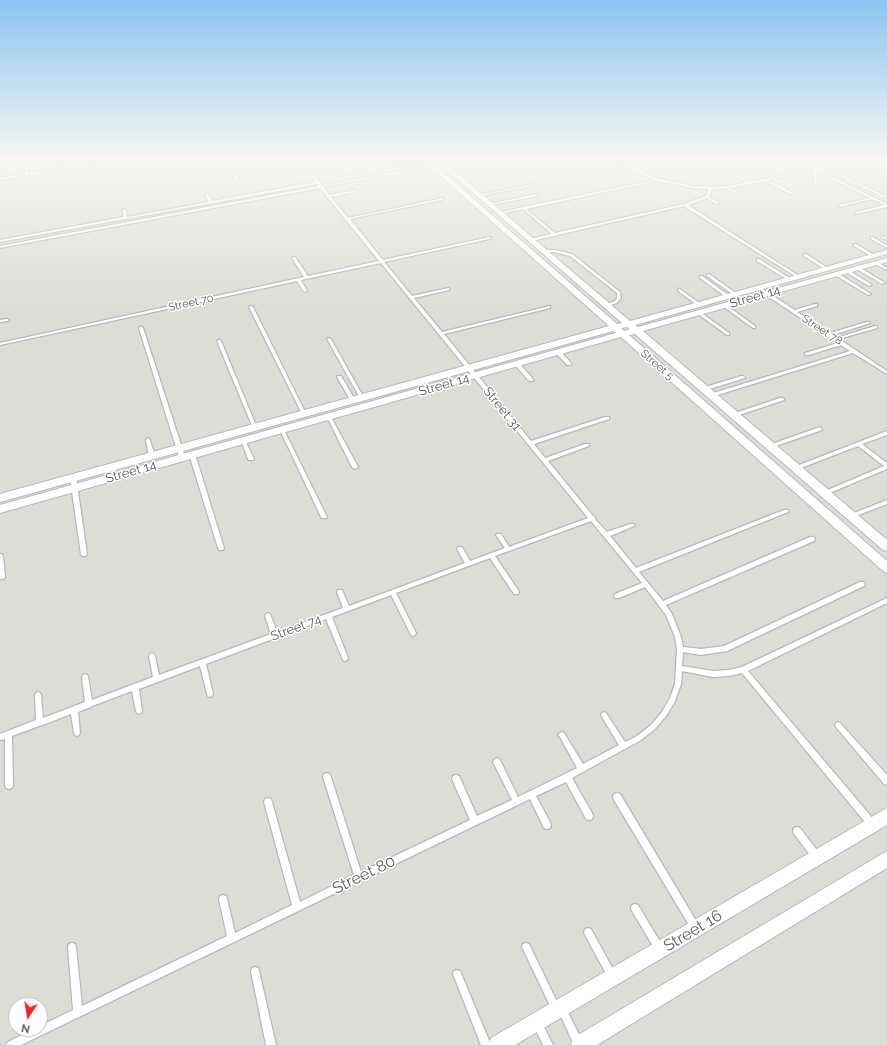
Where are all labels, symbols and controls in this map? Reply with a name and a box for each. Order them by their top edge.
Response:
street label: Street 14 [728,282,782,312]
street label: Street 70 [167,292,215,314]
street label: Street 78 [799,312,845,348]
street label: Street 5 [638,347,676,383]
street label: Street 14 [417,370,471,400]
street label: Street 31 [480,384,524,434]
street label: Street 14 [104,457,158,487]
street label: Street 74 [269,612,323,644]
street label: Street 80 [329,852,399,898]
street label: Street 16 [660,906,726,956]
north arrow [8,997,48,1037]
text: N [20,1021,31,1035]

